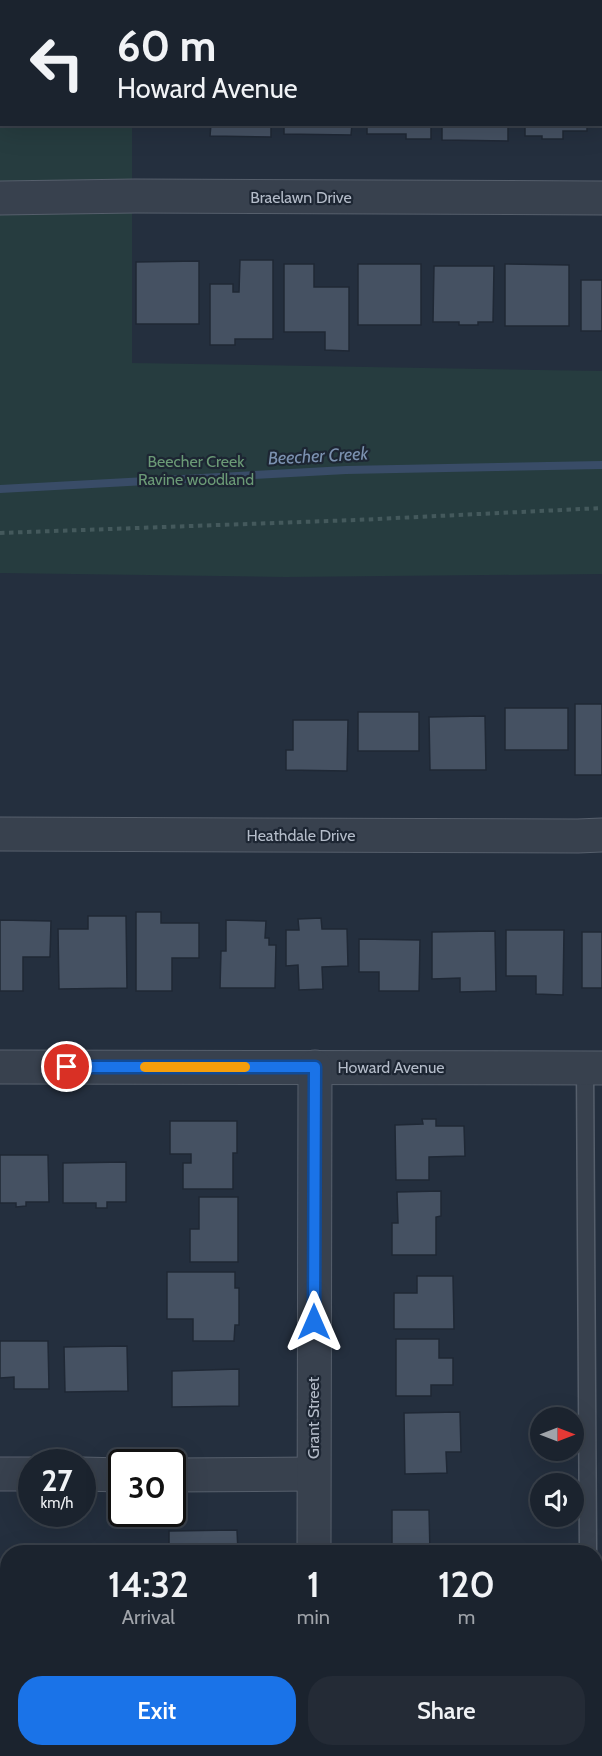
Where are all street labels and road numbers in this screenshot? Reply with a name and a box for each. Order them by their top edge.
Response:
street label: Braelawn Drive [250,188,352,207]
street label: Heathdale Drive [247,826,355,845]
street label: Howard Avenue [337,1058,445,1077]
street label: Grant Street [304,1376,323,1459]

